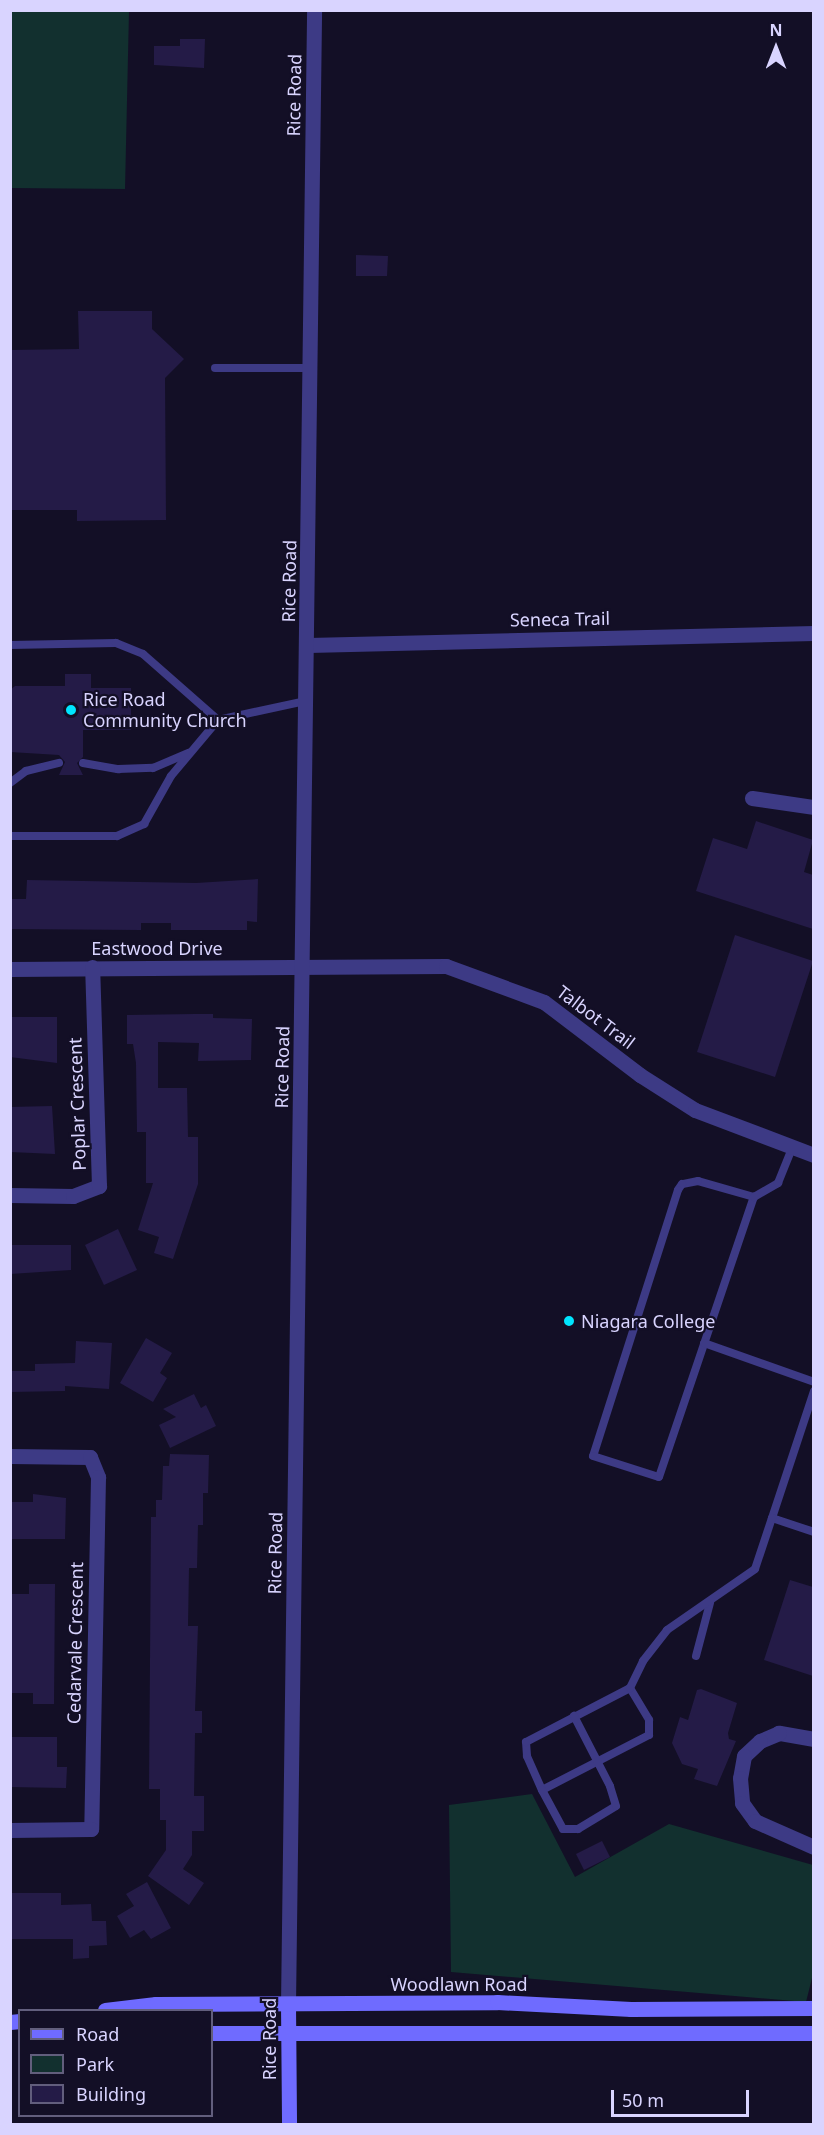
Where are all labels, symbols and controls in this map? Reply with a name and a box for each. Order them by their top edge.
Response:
north arrow [746,18,806,78]
text: N [769,19,783,41]
street label: Rice Road [282,54,306,136]
street label: Rice Road [277,540,301,622]
street label: Seneca Trail [510,607,610,631]
place label: Rice Road Community Church [83,689,247,732]
marker: Rice Road Community Church [64,703,78,717]
street label: Eastwood Drive [91,937,223,959]
street label: Talbot Trail [553,981,639,1053]
street label: Rice Road [270,1026,294,1108]
street label: Poplar Crescent [64,1037,90,1171]
place label: Niagara College [581,1310,715,1332]
marker: Niagara College [562,1314,576,1328]
street label: Rice Road [263,1512,287,1594]
street label: Cedarvale Crescent [63,1562,87,1724]
street label: Woodlawn Road [390,1973,528,1995]
street label: Rice Road [258,1998,280,2080]
legend [18,2009,213,2117]
text: Road [76,2022,119,2046]
text: Park [76,2052,114,2076]
scale bar [614,2078,752,2116]
text: Building [76,2082,146,2106]
text: 50 m [622,2088,664,2112]

